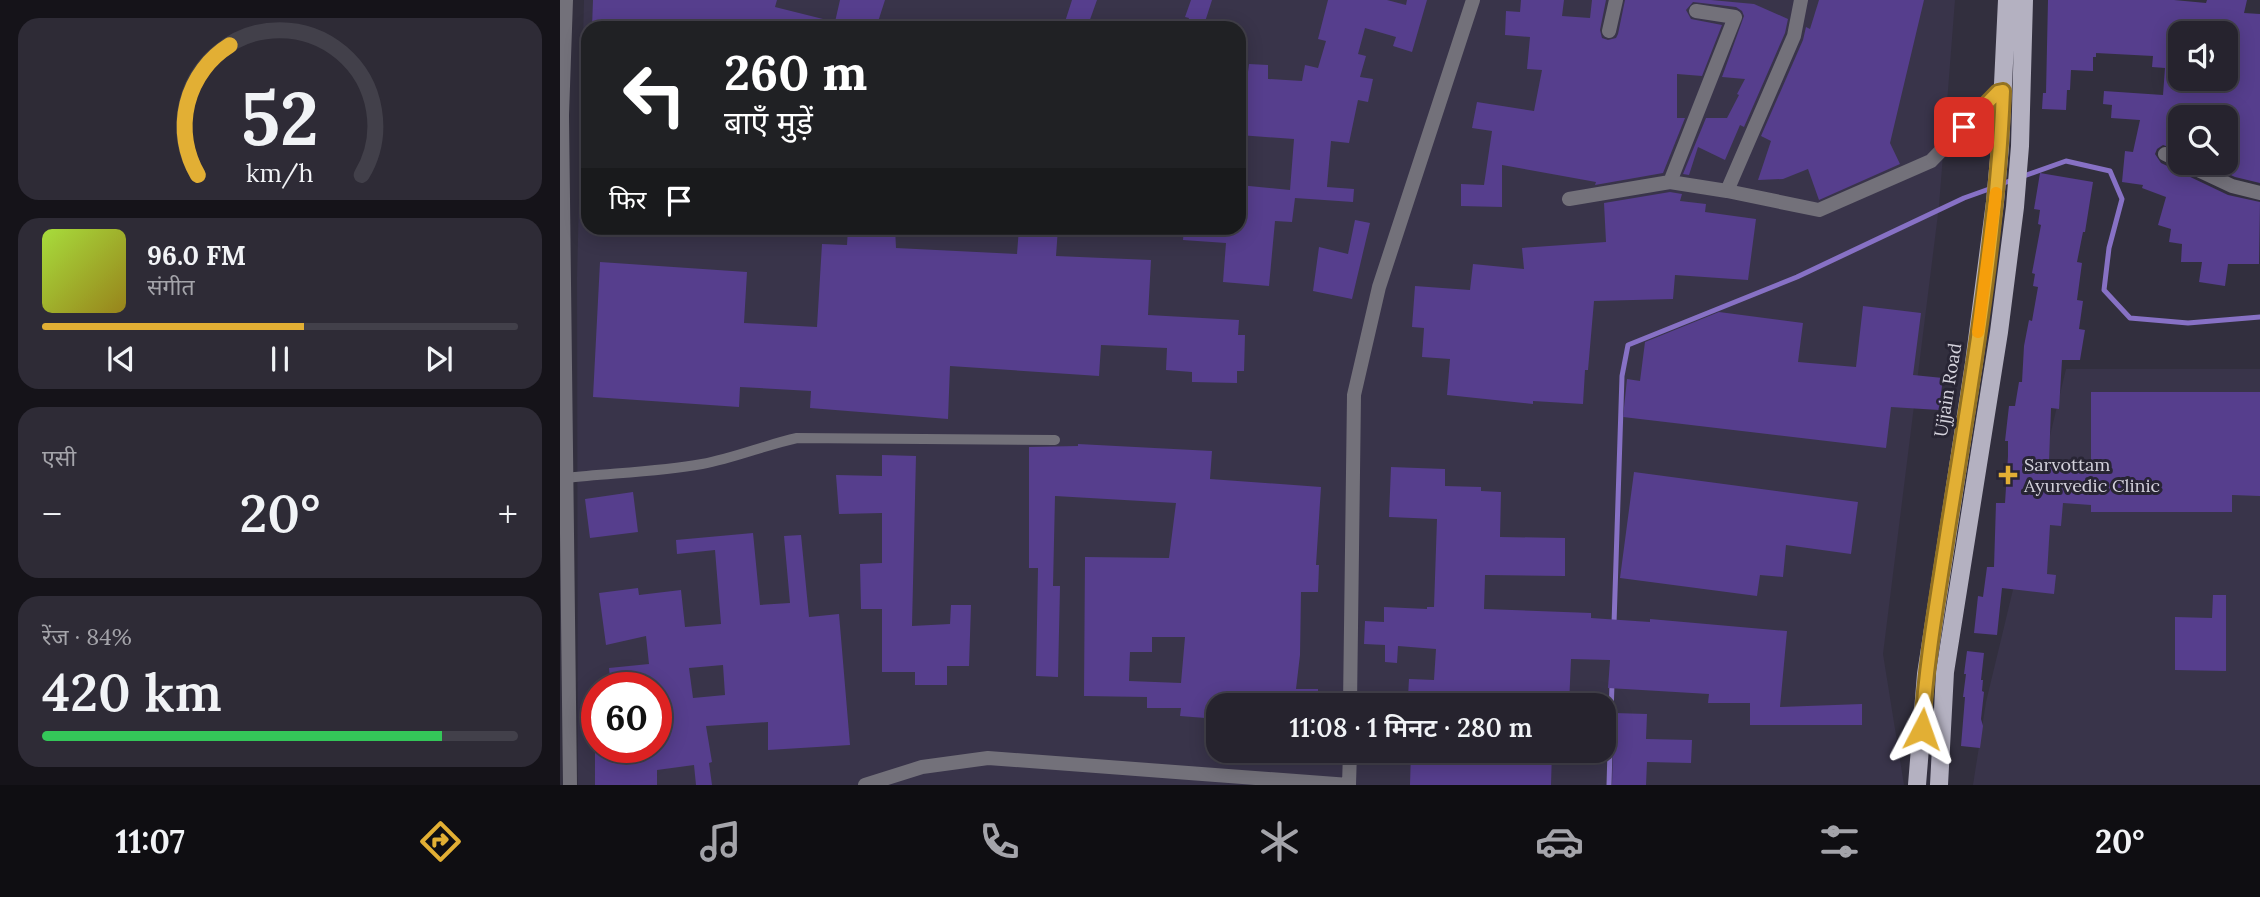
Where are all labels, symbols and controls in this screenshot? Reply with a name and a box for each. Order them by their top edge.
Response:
map controls [2168,21,2238,175]
button: sound [2168,21,2238,91]
text: 260 m [724,41,867,103]
icon: left [609,49,700,140]
text: 52 [241,72,319,165]
pin [1934,97,1994,157]
text: बाएँ मुड़ें [724,102,813,143]
button: search [2168,105,2238,175]
icon: arrive [1945,108,1983,146]
text: km/h [246,157,314,189]
icon: arrive [660,182,698,220]
text: फिर [609,183,646,216]
text: 96.0 FM [147,239,246,272]
text: संगीत [147,272,195,301]
icon: previous [102,340,140,378]
icon: pause [261,340,299,378]
icon: next [420,340,458,378]
street label: Ujjain Road [1929,341,1966,438]
text: एसी [42,443,76,472]
place label: Sarvottam Ayurvedic Clinic [2023,453,2160,497]
marker: Sarvottam Ayurvedic Clinic [1998,465,2018,485]
text: 20° [240,480,320,546]
text: − [42,490,62,538]
text: + [498,490,518,538]
text: रेंज · 84% [42,622,132,651]
text: 420 km [42,659,222,725]
speed limit sign: 60 [581,672,672,763]
position arrow [1885,692,1959,766]
text: 11:08 · 1 मिनट · 280 m [1289,711,1533,744]
icon: directions [416,817,465,866]
icon: music [696,817,745,866]
icon: phone [975,817,1024,866]
icon: climate [1255,817,1304,866]
icon: car [1535,817,1584,866]
icon: filters [1815,817,1864,866]
text: 11:07 [115,821,185,862]
text: 20° [2095,821,2145,862]

